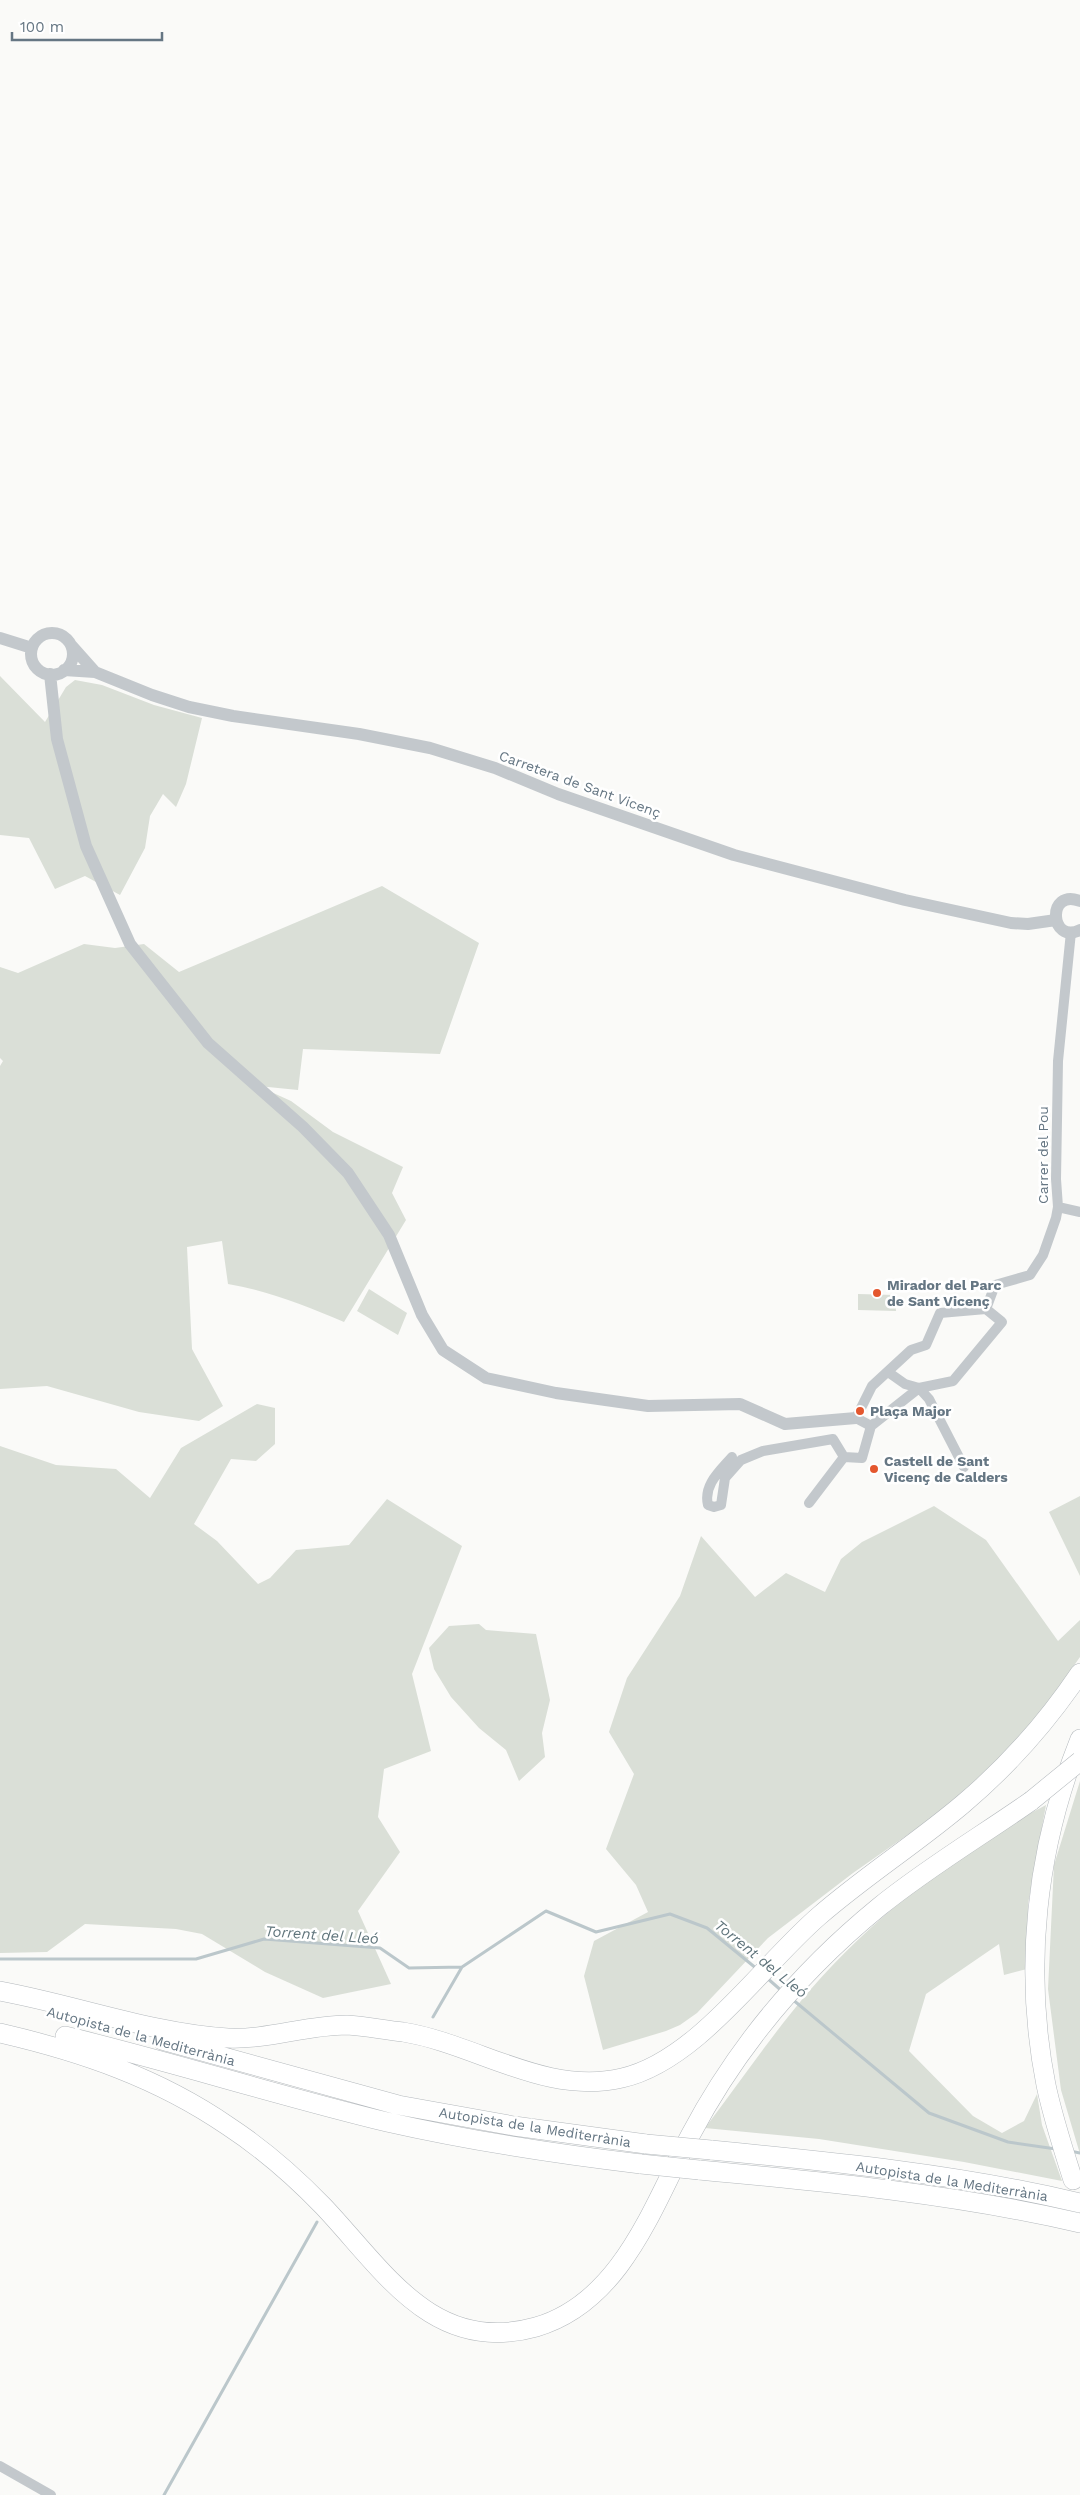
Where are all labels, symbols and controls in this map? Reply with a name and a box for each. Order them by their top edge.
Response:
scale bar [12,10,162,42]
text: 100 m [20,18,64,36]
street label: Carretera de Sant Vicenç [497,747,663,821]
street label: Carrer del Pou [1035,1106,1051,1204]
place label: Mirador del Parc de Sant Vicenç [887,1277,1001,1309]
marker: Mirador del Parc de Sant Vicenç [871,1287,883,1299]
place label: Plaça Major [870,1403,951,1419]
marker: Plaça Major [854,1405,866,1417]
place label: Castell de Sant Vicenç de Calders [884,1453,1008,1485]
marker: Castell de Sant Vicenç de Calders [868,1463,880,1475]
water label: Torrent del Lleó [711,1916,811,2002]
water label: Torrent del Lleó [265,1922,380,1948]
street label: Autopista de la Mediterrània [45,2003,237,2069]
street label: Autopista de la Mediterrània [438,2104,632,2150]
street label: Autopista de la Mediterrània [855,2158,1049,2204]

